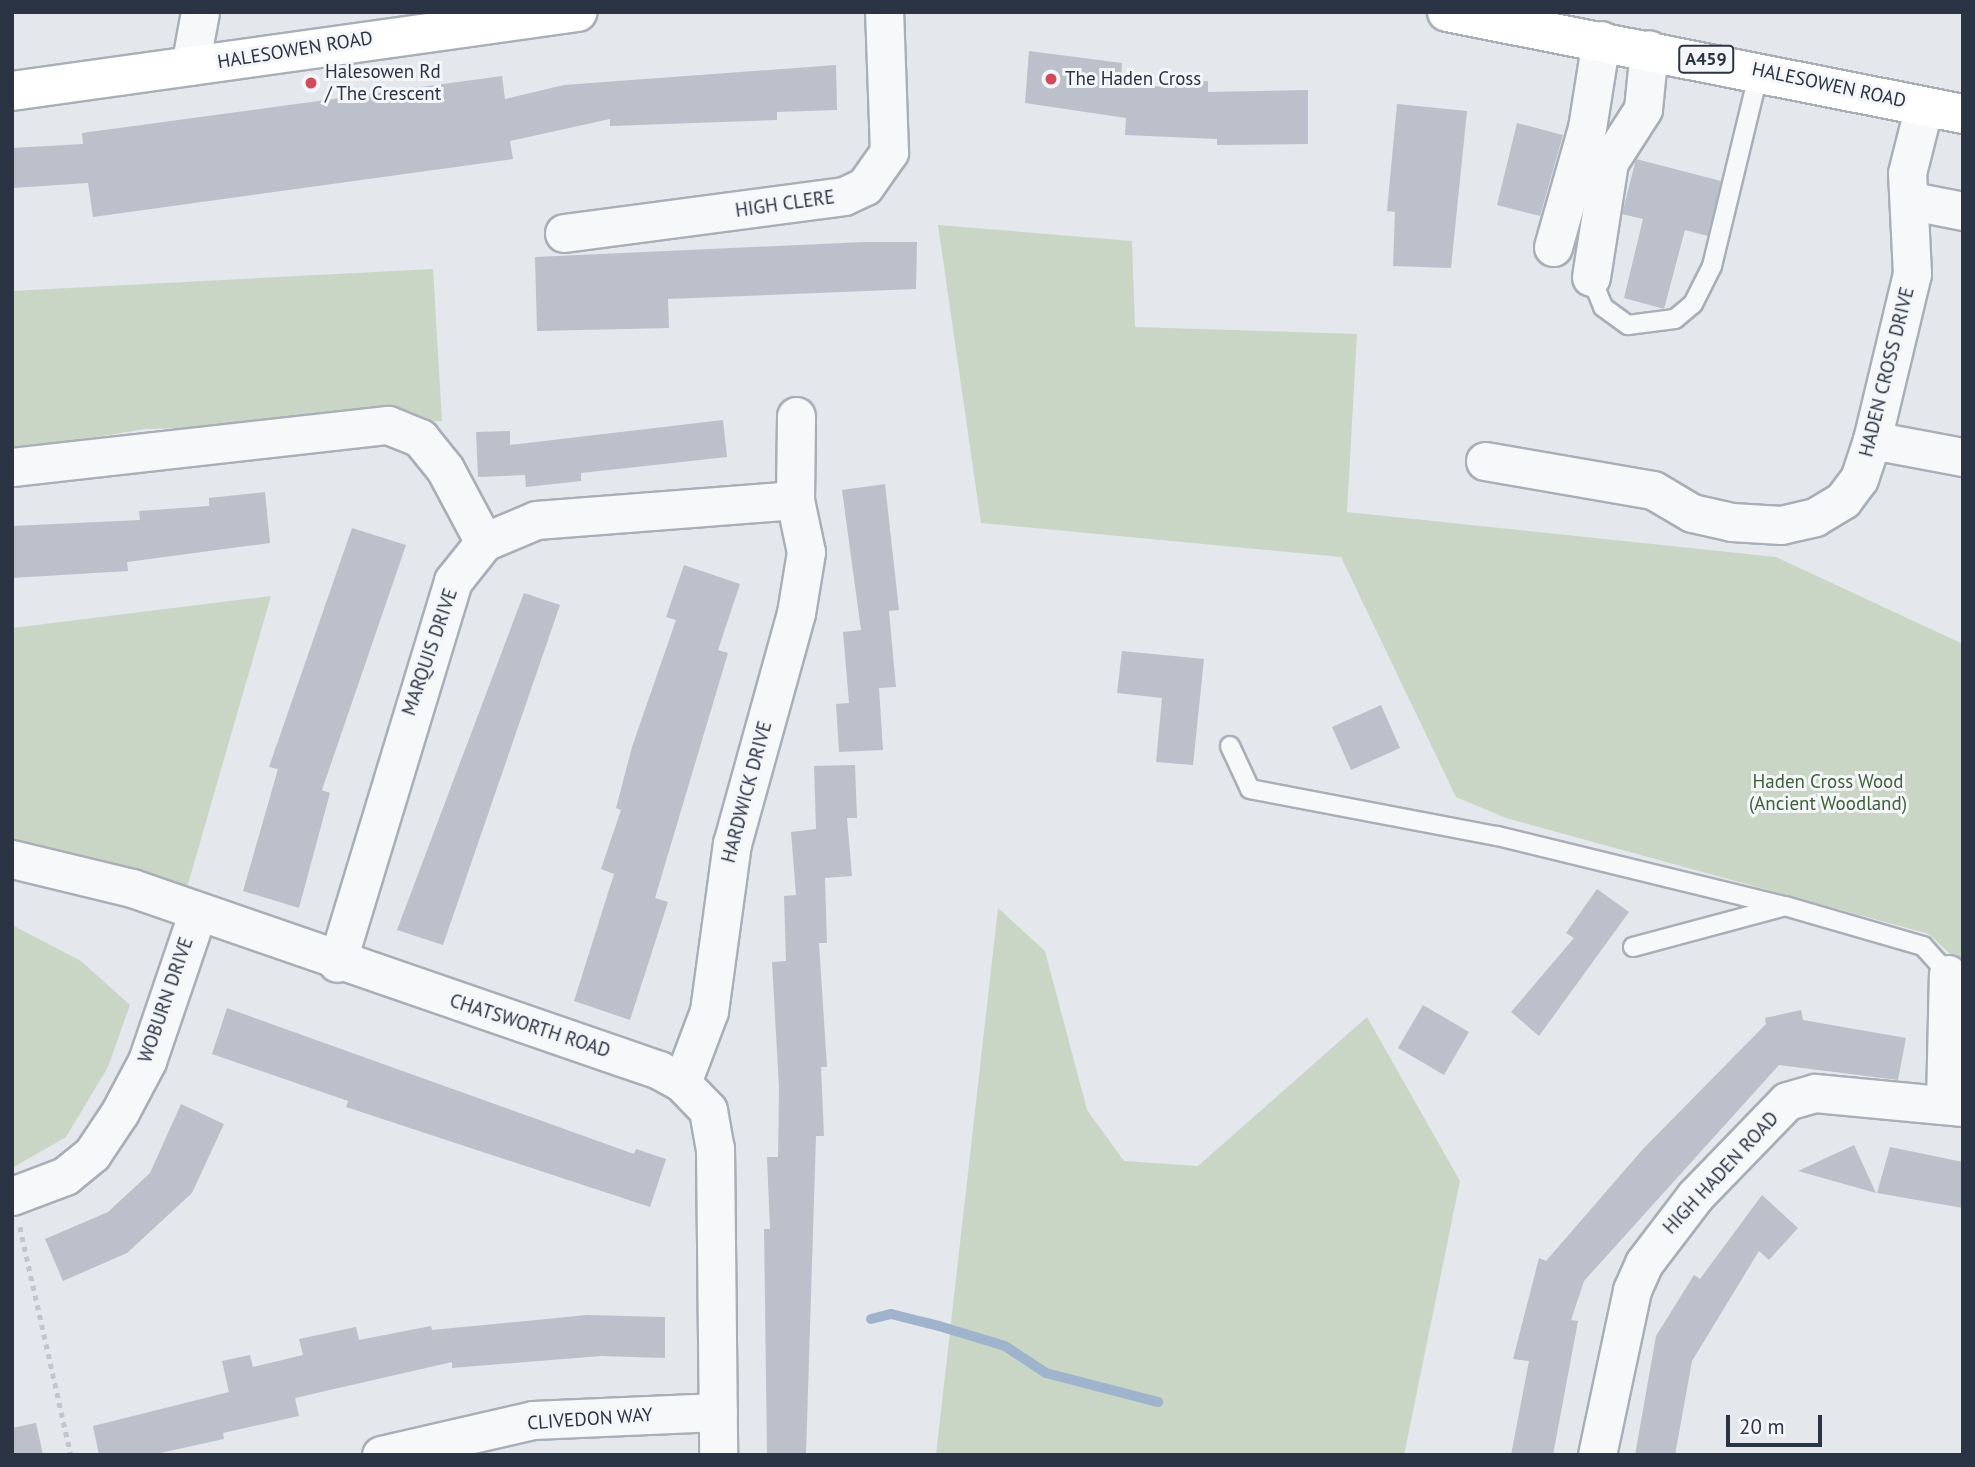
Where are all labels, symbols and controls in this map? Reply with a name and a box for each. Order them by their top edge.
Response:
street label: HALESOWEN ROAD [216,26,374,74]
road number: A459 [1678,44,1734,74]
street label: HALESOWEN ROAD [1750,58,1908,112]
place label: Halesowen Rd / The Crescent [325,61,442,105]
place label: The Haden Cross [1065,68,1201,90]
marker: The Haden Cross [1043,71,1059,87]
marker: Halesowen Rd / The Crescent [303,75,319,91]
street label: HIGH CLERE [734,186,836,222]
street label: HADEN CROSS DRIVE [1855,285,1919,459]
street label: MARQUIS DRIVE [398,585,462,719]
street label: HARDWICK DRIVE [717,718,777,866]
park label: Haden Cross Wood (Ancient Woodland) [1749,771,1907,815]
street label: WOBURN DRIVE [134,934,198,1066]
street label: CHATSWORTH ROAD [447,989,613,1063]
street label: HIGH HADEN ROAD [1659,1107,1783,1239]
scale bar [1730,1400,1826,1444]
street label: CLIVEDON WAY [526,1403,654,1435]
text: 20 m [1739,1413,1785,1440]

